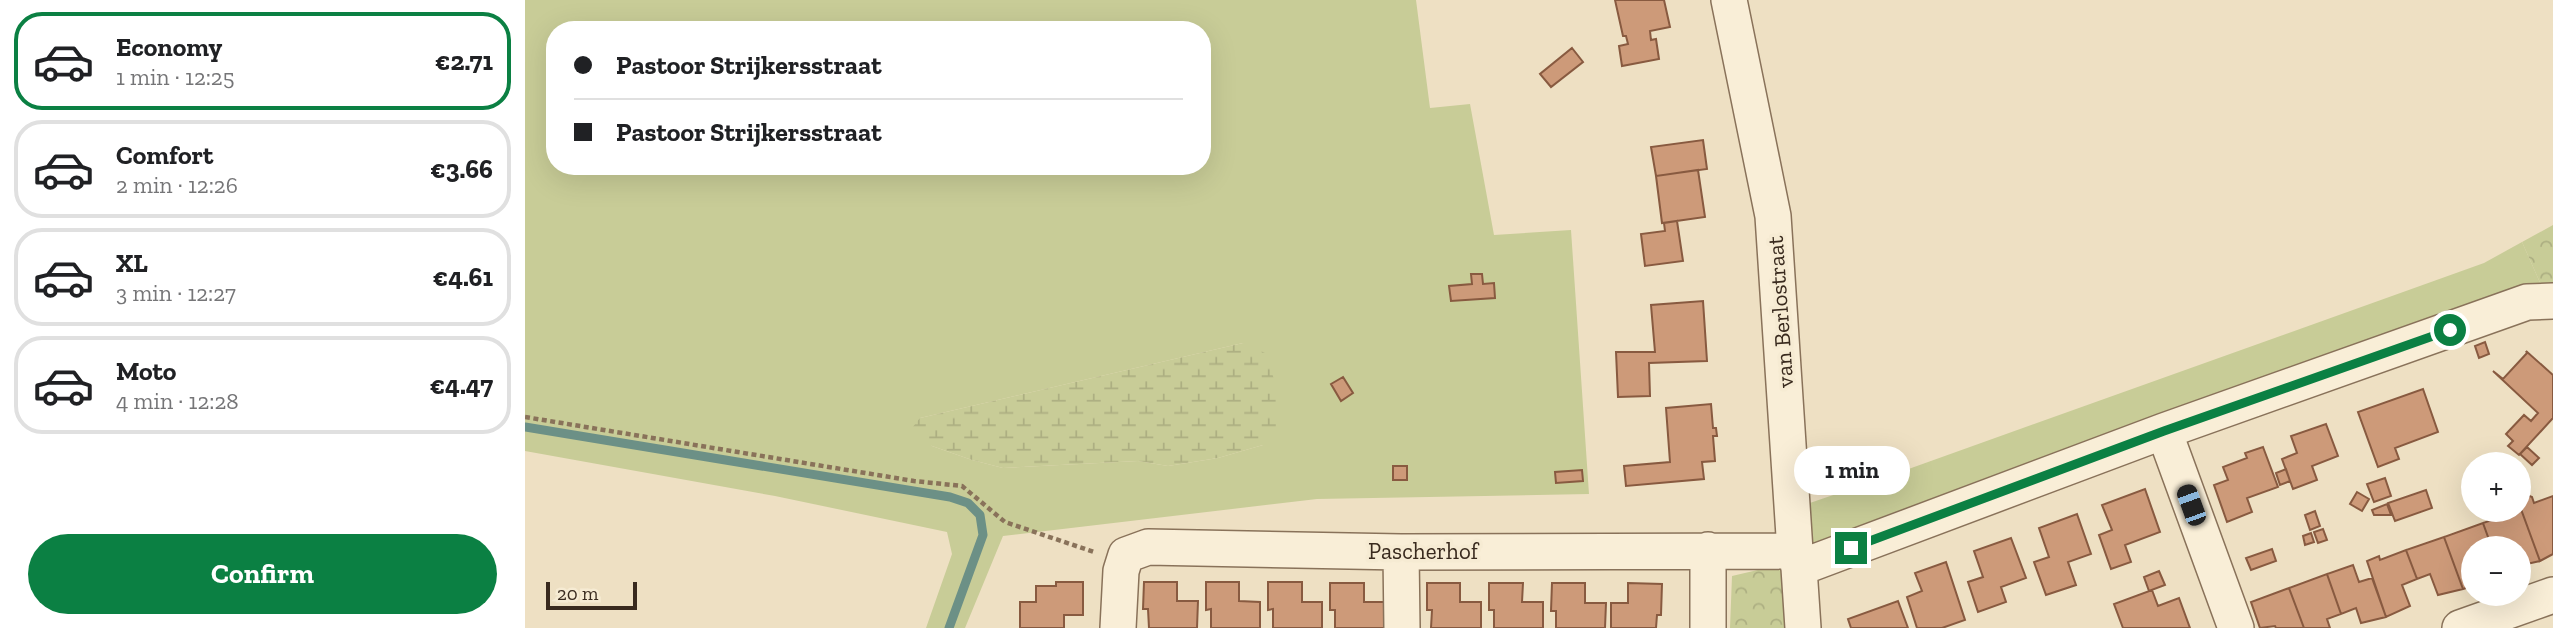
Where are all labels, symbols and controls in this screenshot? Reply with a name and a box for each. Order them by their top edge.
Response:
icon: car [32,30,95,93]
text: Economy [116,31,222,63]
text: €2.71 [435,45,493,77]
text: Pastoor Strijkersstraat [616,49,882,81]
text: 1 min · 12:25 [116,63,235,91]
text: Pastoor Strijkersstraat [616,116,882,148]
icon: car [32,138,95,201]
text: Comfort [116,139,213,171]
text: €3.66 [430,153,493,185]
text: 2 min · 12:26 [116,171,238,199]
street label: van Berlostraat [1761,235,1799,389]
icon: car [32,246,95,309]
text: XL [116,247,148,279]
text: €4.61 [433,261,493,293]
text: 3 min · 12:27 [116,279,236,307]
route start [2434,314,2466,346]
icon: car [32,354,95,417]
text: Moto [116,355,176,387]
text: €4.47 [430,369,493,401]
text: 4 min · 12:28 [116,387,239,415]
callout: 1 min [1793,447,1909,496]
map controls [2461,452,2531,606]
button: + [2461,452,2531,522]
text: 1 min [1825,456,1879,484]
car [2174,482,2209,528]
route end [1835,532,1867,564]
button: Confirm [28,534,497,614]
button: − [2461,536,2531,606]
street label: Pascherhof [1368,537,1480,565]
scale bar [546,579,637,611]
text: 20 m [557,582,598,605]

